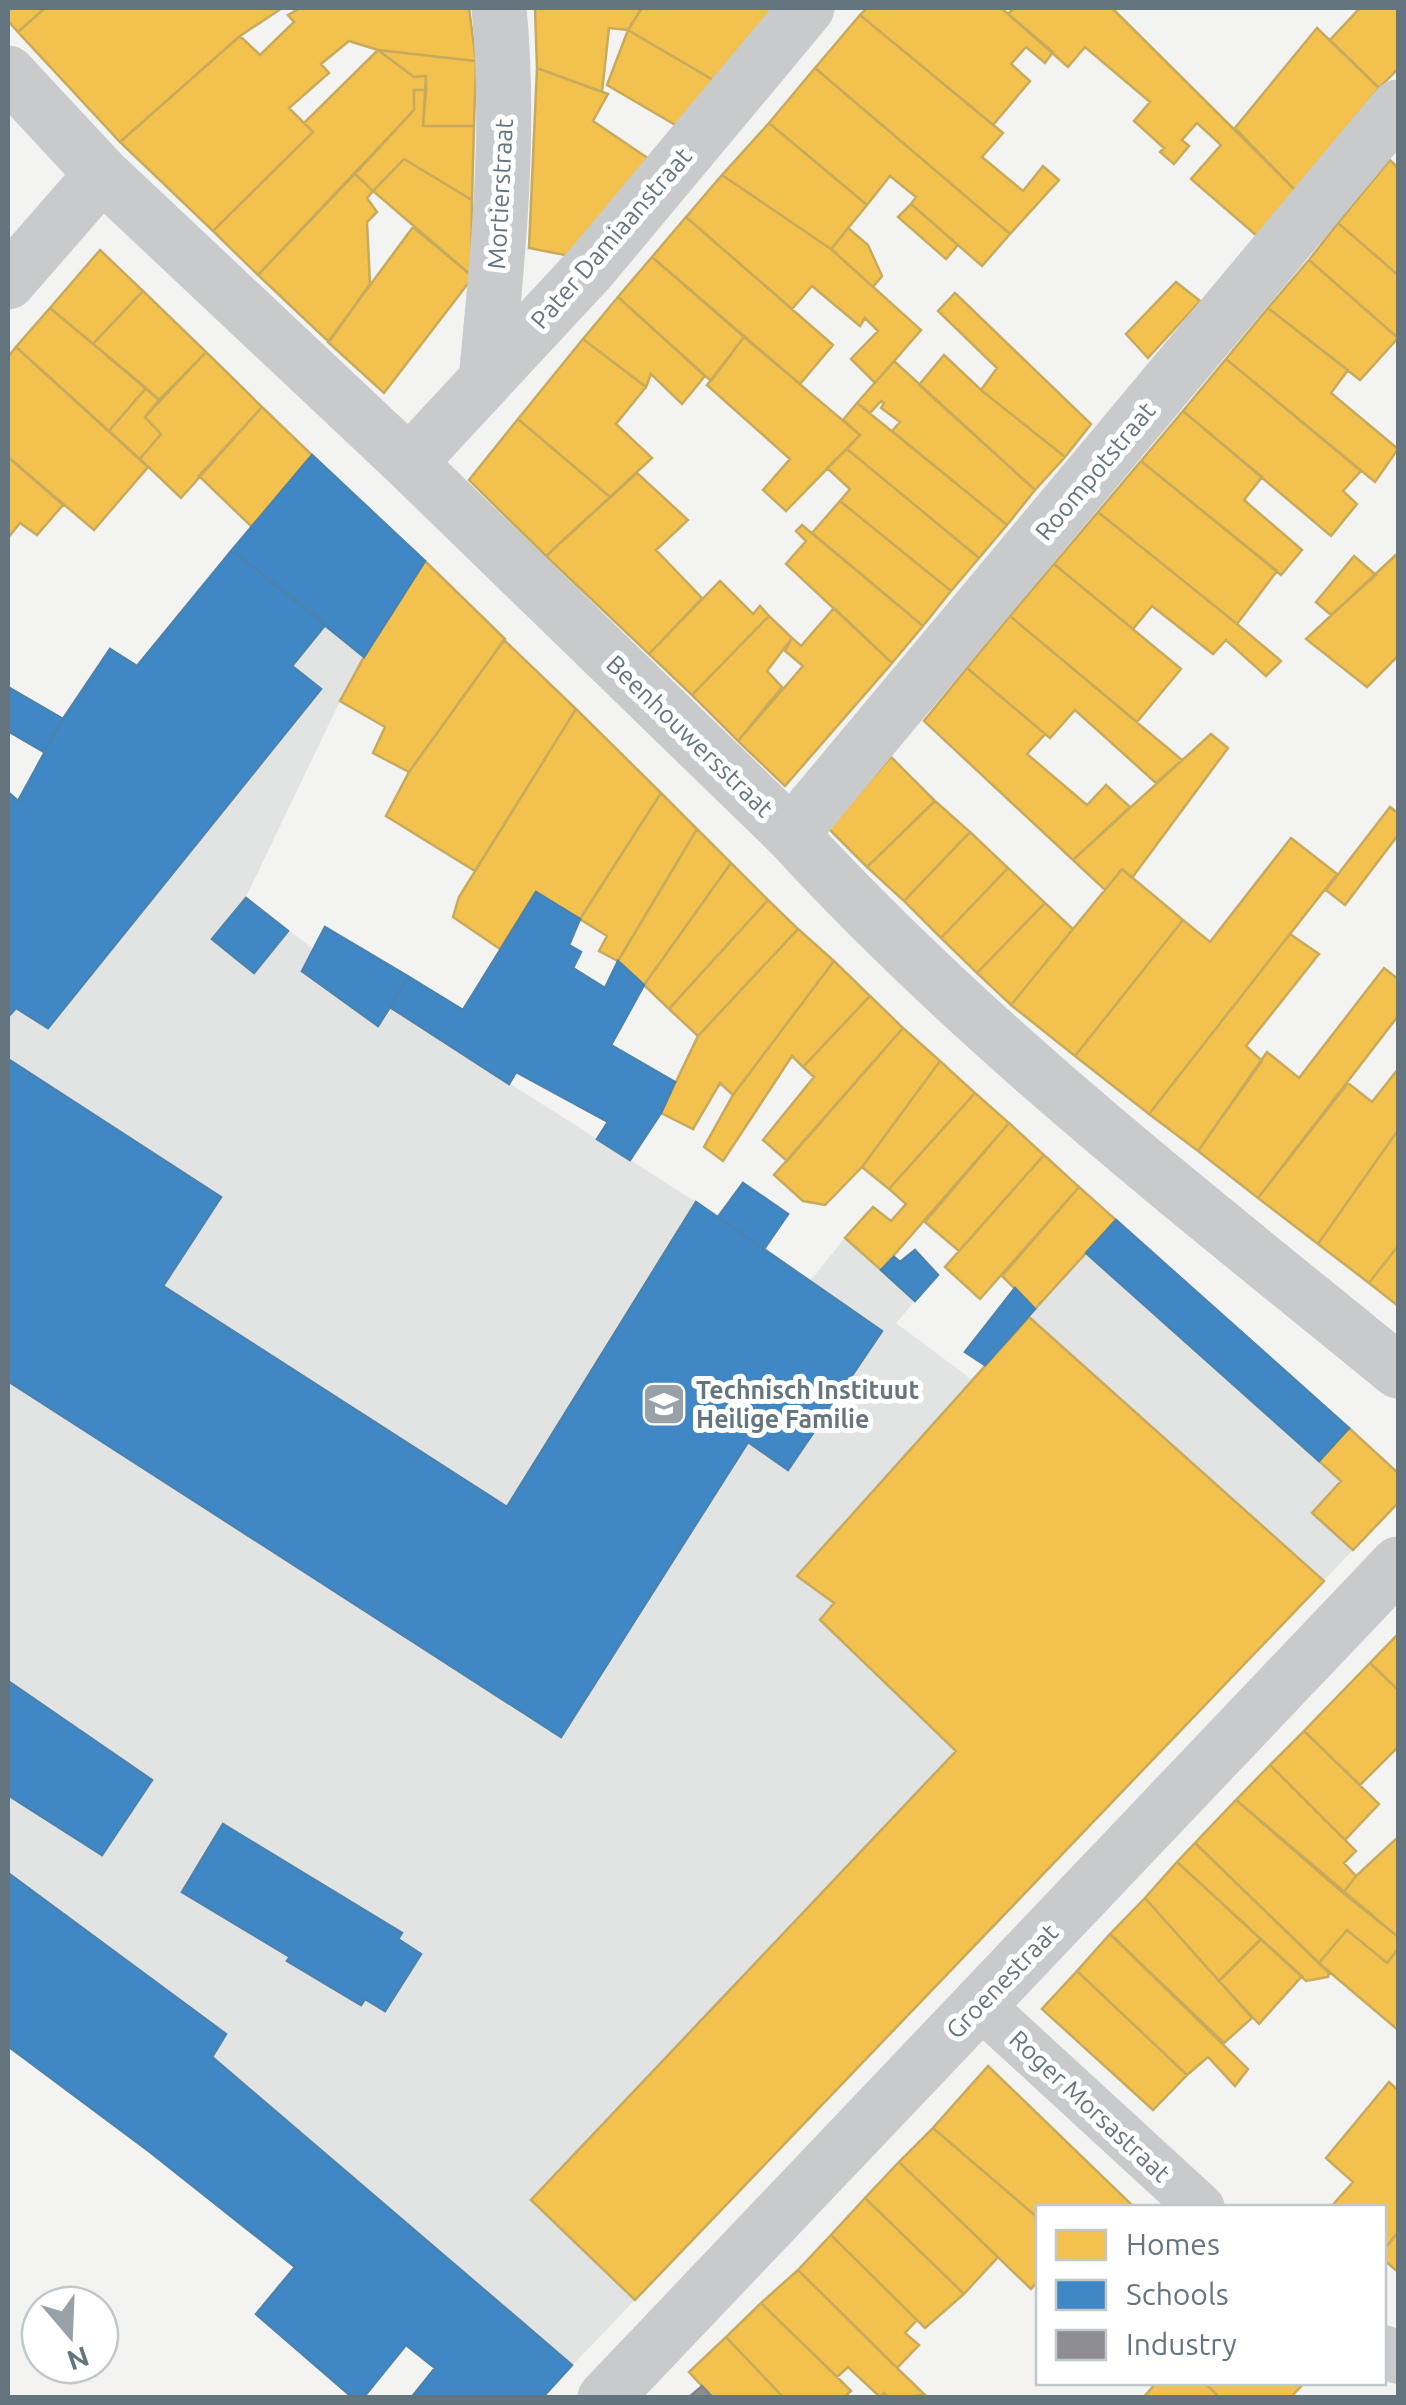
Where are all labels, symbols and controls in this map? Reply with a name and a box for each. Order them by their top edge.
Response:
street label: Mortierstraat [482,118,518,270]
street label: Pater Damiaanstraat [525,142,697,334]
street label: Roompotstraat [1029,396,1161,546]
street label: Beenhouwersstraat [601,649,779,823]
place label: Technisch Instituut Heilige Familie [696,1376,919,1433]
school or university icon: Technisch Instituut Heilige Familie [641,1381,687,1427]
street label: Groenestraat [940,1918,1064,2044]
street label: Roger Morsastraat [1004,2025,1176,2188]
legend [1036,2205,1386,2385]
text: Homes [1126,2227,1220,2261]
text: Schools [1126,2277,1229,2311]
north arrow [20,2285,120,2385]
text: Industry [1126,2327,1237,2361]
text: N [63,2341,93,2377]

